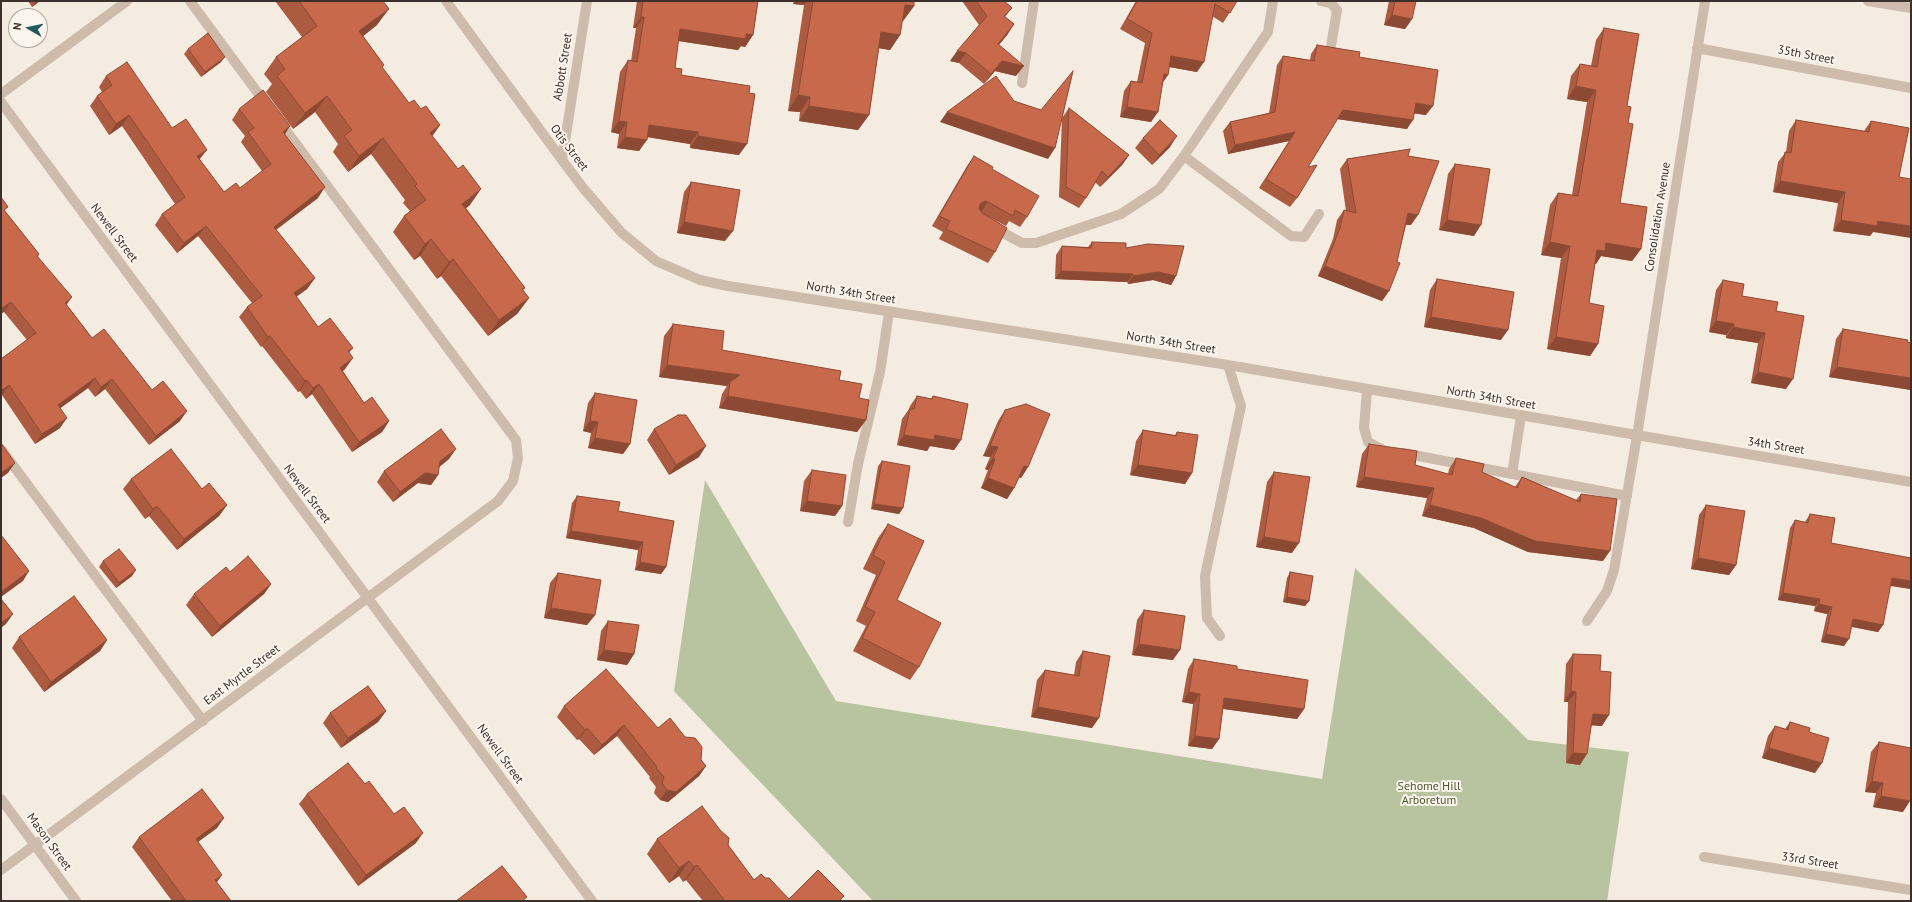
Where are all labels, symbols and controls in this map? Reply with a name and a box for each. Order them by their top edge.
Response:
north arrow [8,8,48,48]
text: N [10,22,25,31]
street label: Abbott Street [551,32,575,102]
street label: 35th Street [1776,42,1836,68]
street label: Otis Street [547,122,591,174]
street label: Consolidation Avenue [1642,161,1674,273]
street label: Newell Street [87,201,141,265]
street label: North 34th Street [805,279,897,307]
street label: North 34th Street [1125,329,1217,357]
street label: North 34th Street [1445,383,1537,413]
street label: 34th Street [1746,434,1806,458]
street label: Newell Street [280,462,334,526]
street label: East Myrtle Street [201,642,283,708]
street label: Newell Street [474,722,526,786]
park label: Sehome Hill Arboretum [1398,780,1460,808]
street label: Mason Street [23,811,75,873]
street label: 33rd Street [1780,849,1840,873]

